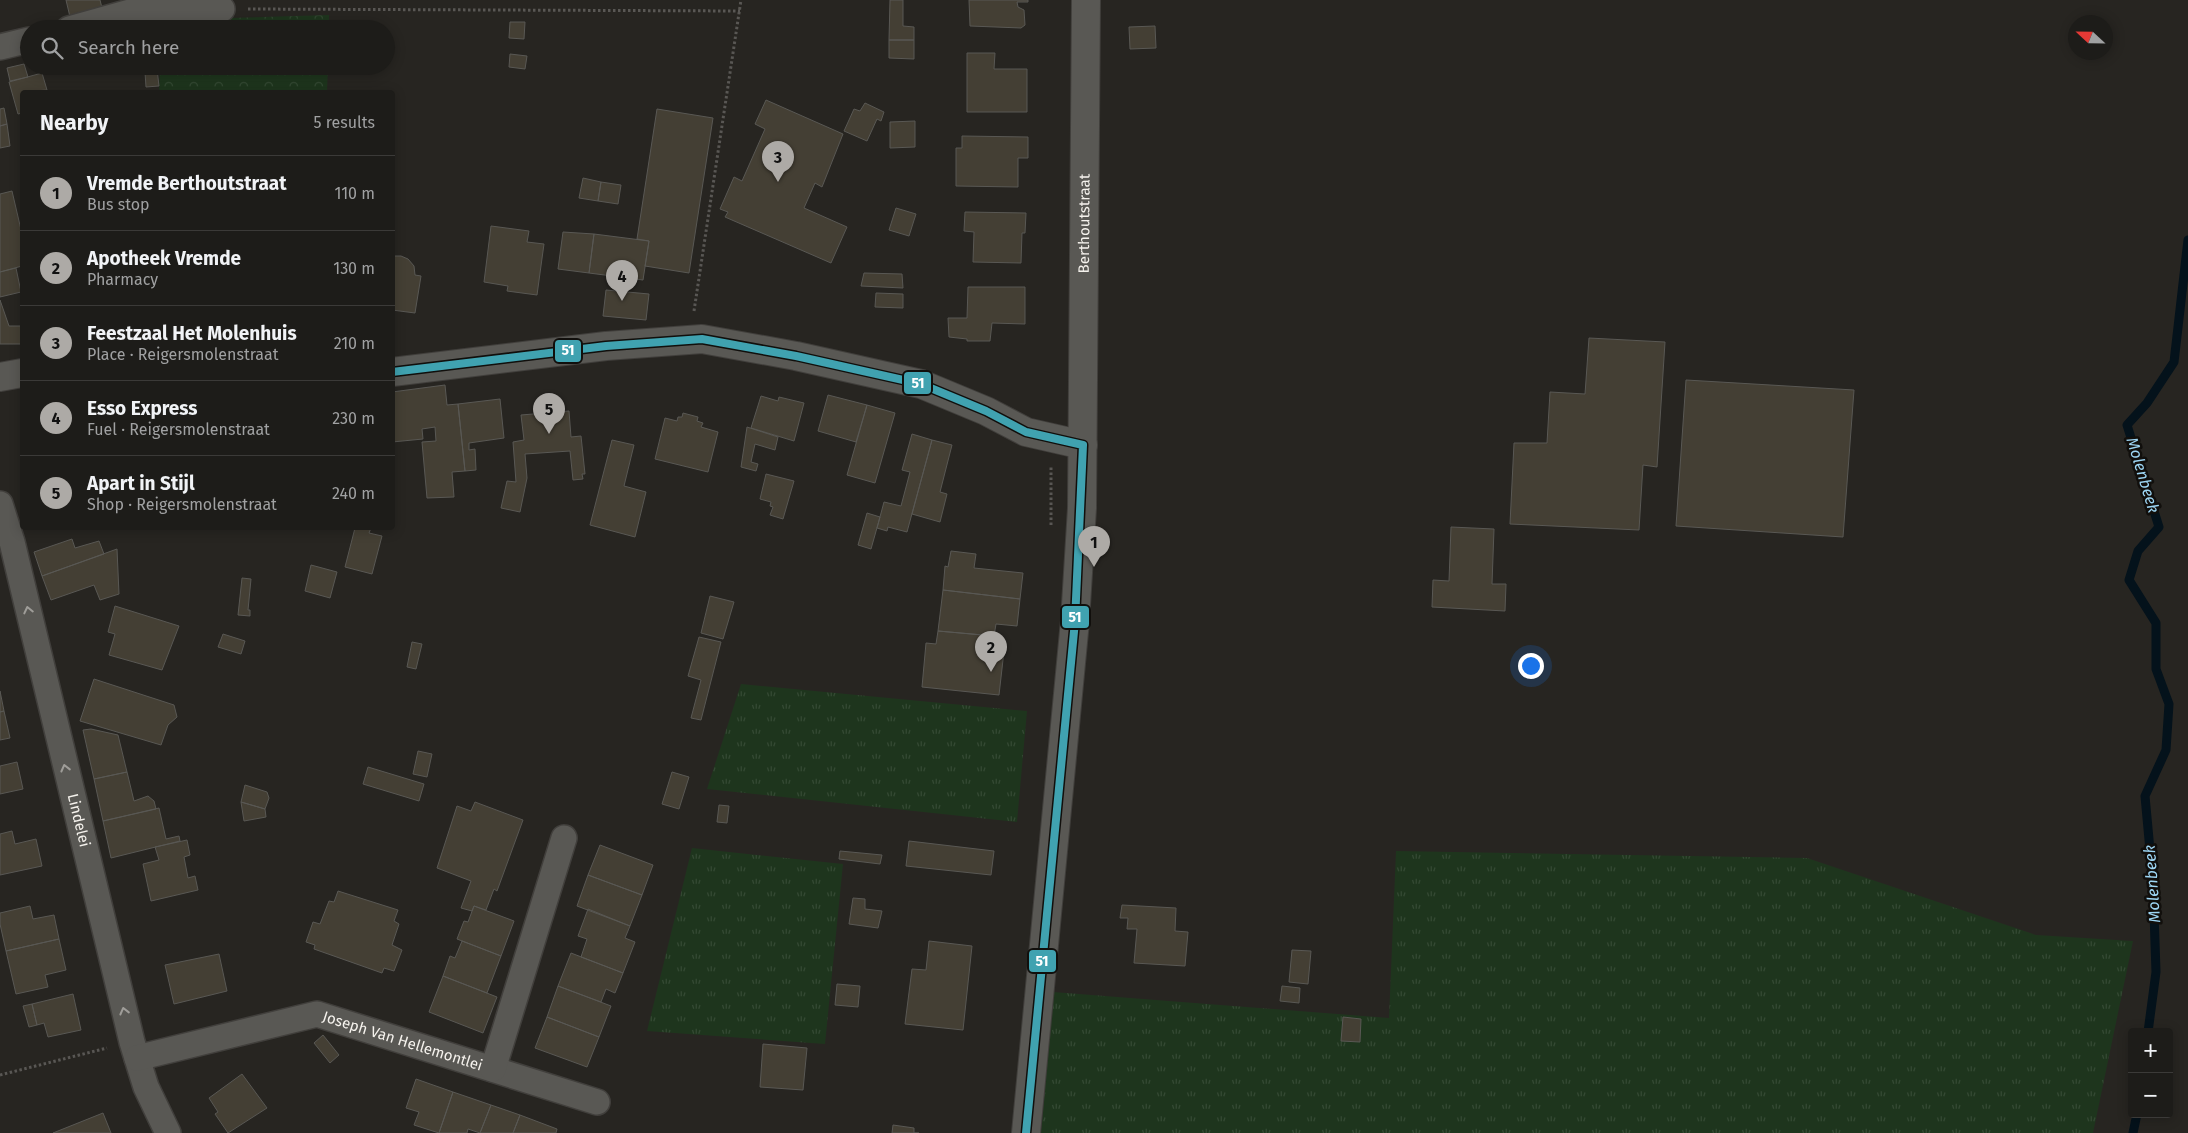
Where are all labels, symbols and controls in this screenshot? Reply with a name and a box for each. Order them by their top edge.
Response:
north arrow [2068,15,2113,60]
search box [20,20,395,75]
icon: search [38,34,66,62]
text: Search here [78,36,179,59]
text: Nearby [40,110,108,136]
text: 5 results [314,113,375,132]
pin: 3 [762,141,794,182]
text: Vremde Berthoutstraat [87,172,287,195]
street label: Berthoutstraat [1075,173,1094,273]
text: 1 [52,184,60,203]
text: 110 m [334,184,375,203]
text: Bus stop [87,195,150,214]
text: Apotheek Vremde [87,247,241,270]
text: 2 [52,259,60,278]
text: 130 m [333,259,375,278]
pin: 4 [606,260,638,301]
text: Pharmacy [87,270,158,289]
text: Feestzaal Het Molenhuis [87,322,297,345]
text: 3 [52,334,60,353]
text: 210 m [334,334,375,353]
line badge: 51 [554,339,582,363]
text: 51 [561,342,575,359]
text: Place · Reigersmolenstraat [87,345,278,364]
line badge: 51 [903,371,932,395]
text: 51 [911,375,925,392]
pin: 5 [533,393,565,434]
text: Esso Express [87,397,198,420]
text: 4 [51,409,61,428]
text: 230 m [332,409,375,428]
text: Fuel · Reigersmolenstraat [87,420,270,439]
water label: Molenbeek [2122,435,2164,515]
text: Apart in Stijl [87,472,195,495]
text: 5 [52,484,60,503]
text: 240 m [332,484,375,503]
text: Shop · Reigersmolenstraat [87,495,277,514]
pin: 1 [1078,526,1110,567]
line badge: 51 [1061,605,1090,629]
one-way arrow [23,606,34,615]
text: 51 [1068,609,1082,626]
pin: 2 [975,631,1007,672]
your location [1518,653,1544,679]
one-way arrow [60,764,71,773]
street label: Lindelei [64,792,94,849]
water label: Molenbeek [2140,844,2164,924]
line badge: 51 [1028,949,1057,973]
text: 51 [1035,953,1049,970]
one-way arrow [119,1007,130,1016]
street label: Joseph Van Hellemontlei [320,1007,485,1074]
map controls [2128,1028,2173,1118]
button: + [2128,1028,2173,1073]
button: − [2128,1073,2173,1118]

